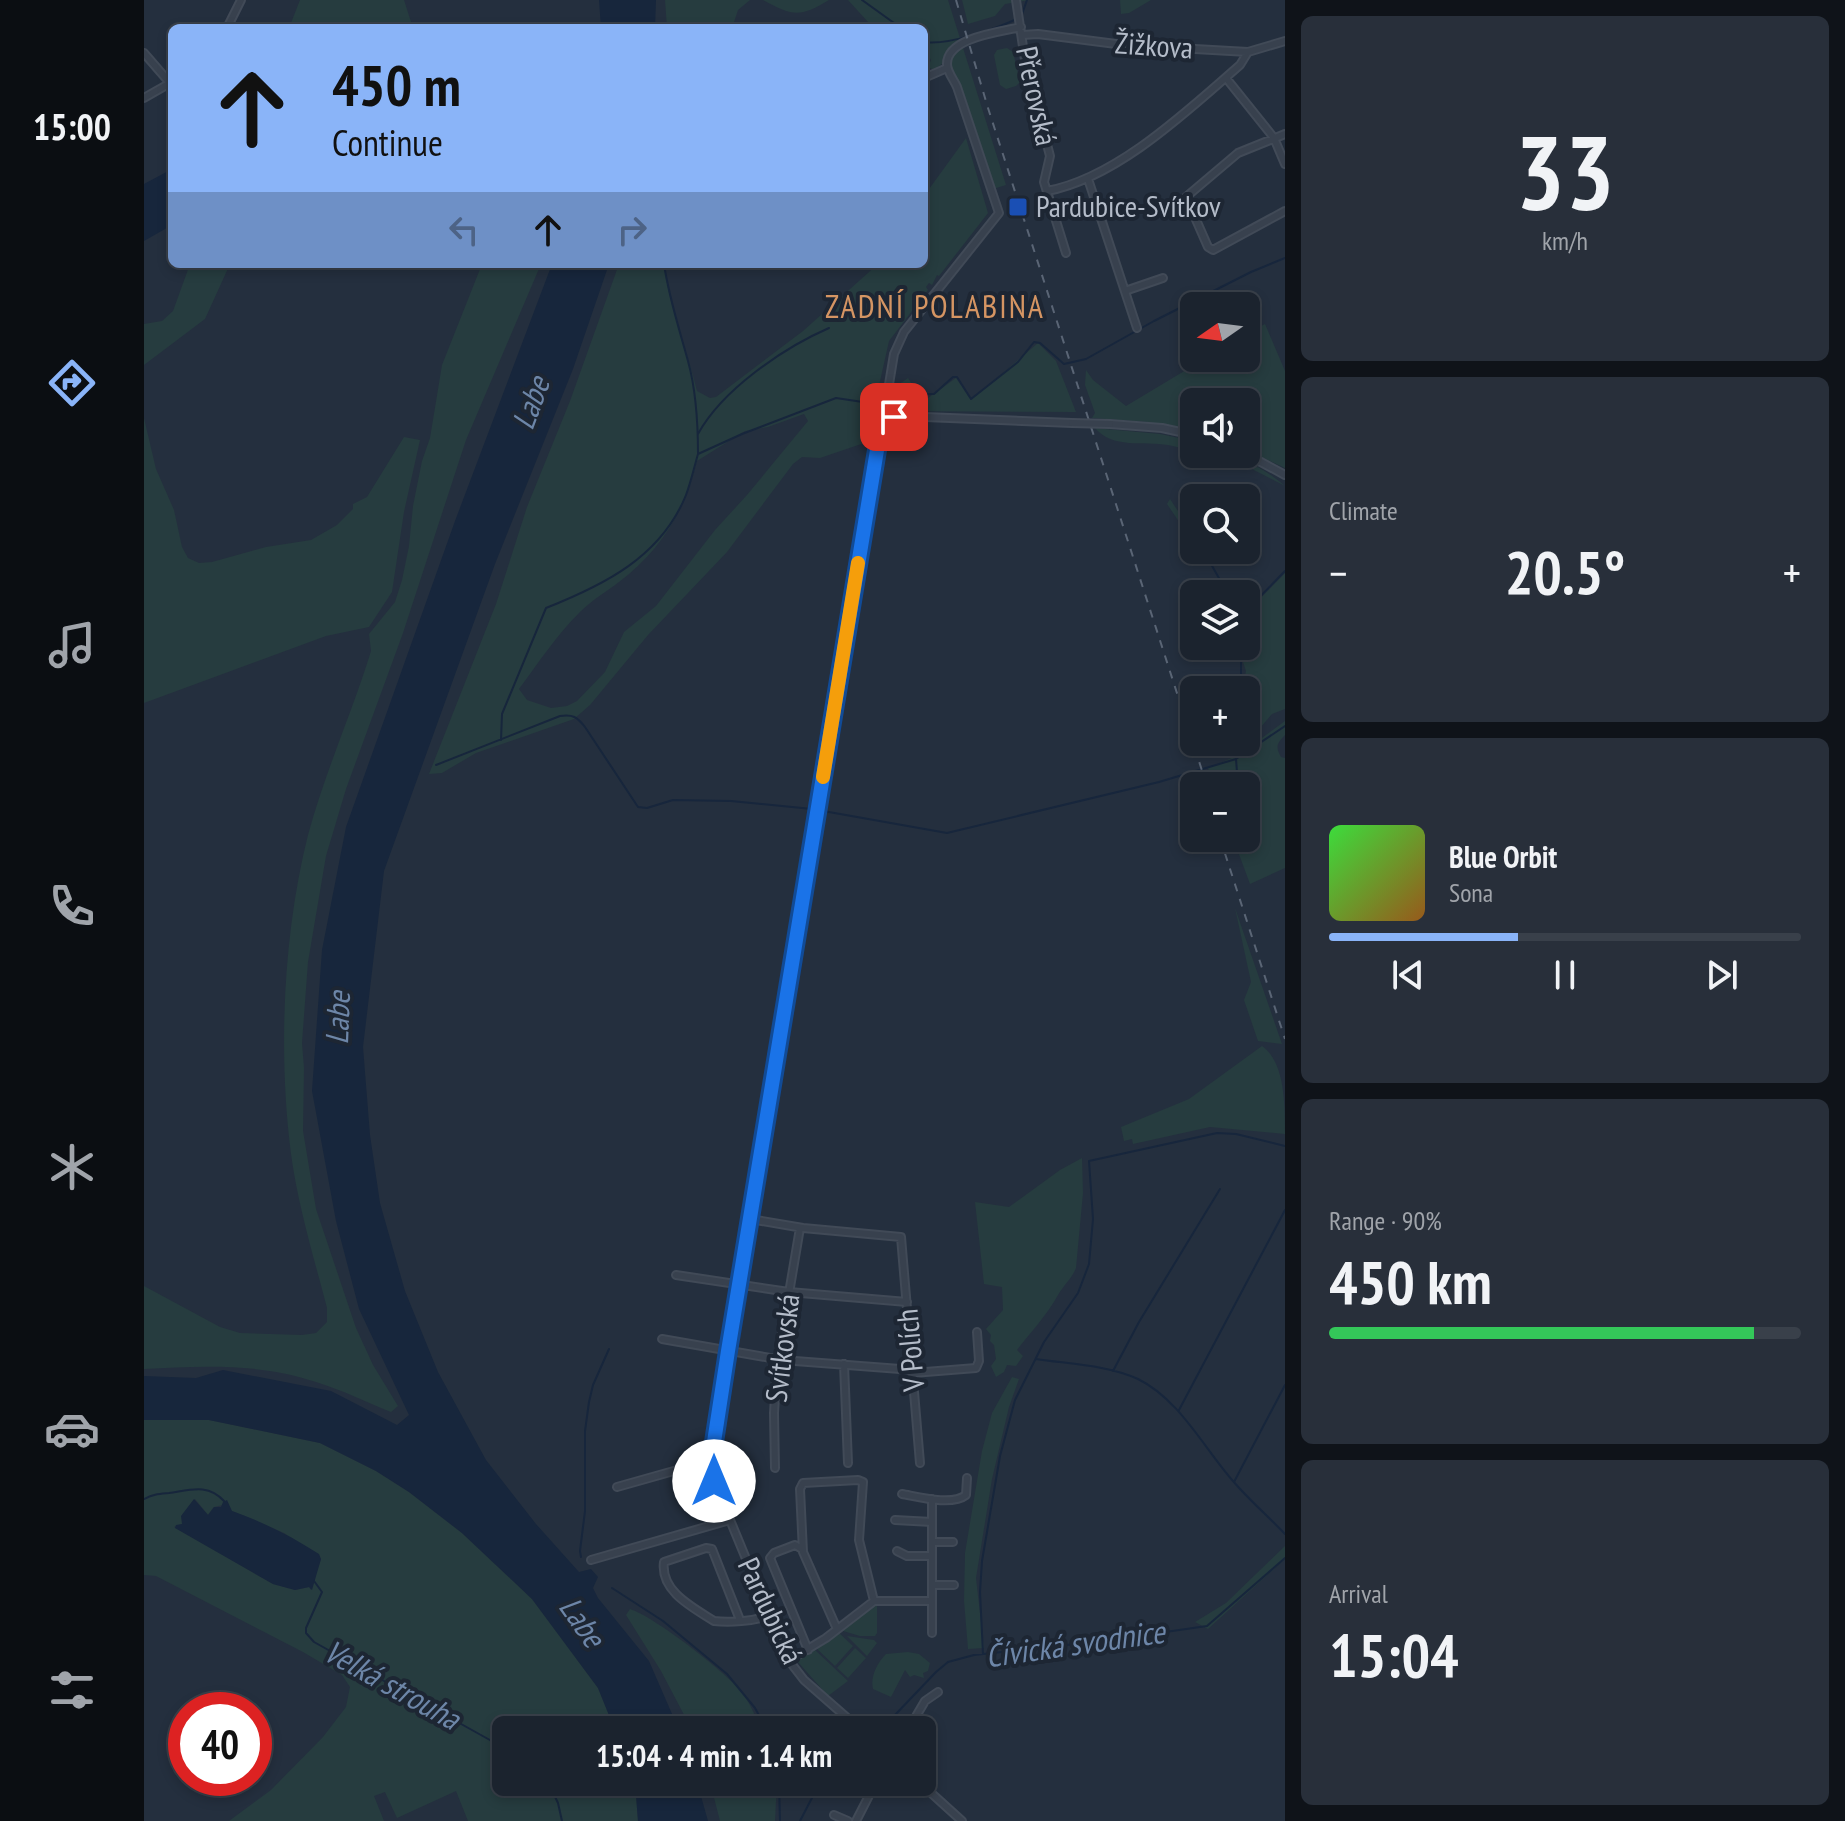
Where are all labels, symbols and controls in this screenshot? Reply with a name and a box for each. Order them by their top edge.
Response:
street label: Žižkova [1114,22,1194,67]
street label: Přerovská [1008,43,1067,149]
text: 450 m [332,49,461,121]
icon: ahead [200,56,304,160]
text: 15:00 [33,103,111,150]
text: 33 [1515,104,1615,239]
text: Continue [332,119,443,166]
place label: Pardubice-Svítkov [1036,186,1221,225]
marker: Pardubice-Svítkov [1007,196,1029,218]
icon: left [442,208,486,252]
icon: ahead [526,208,570,252]
icon: right [610,208,654,252]
text: km/h [1542,224,1588,257]
district label: ZADNÍ POLABINA [825,285,1045,327]
north arrow [1180,292,1260,372]
map controls [1180,292,1260,852]
icon: directions [44,355,100,411]
water label: Labe [501,369,559,435]
pin [860,383,928,451]
button: sound [1180,388,1260,468]
icon: arrive [872,395,916,439]
button: search [1180,484,1260,564]
text: Climate [1329,494,1398,527]
text: 20.5° [1505,533,1625,611]
text: − [1329,544,1347,601]
text: + [1783,544,1801,601]
button: layers [1180,580,1260,660]
icon: music [44,617,100,673]
button: + [1180,676,1260,756]
button: − [1180,772,1260,852]
text: Blue Orbit [1449,837,1557,876]
text: Sona [1449,876,1493,909]
icon: phone [44,878,100,934]
icon: previous [1386,953,1430,997]
icon: pause [1543,953,1587,997]
icon: next [1700,953,1744,997]
water label: Labe [315,989,359,1045]
icon: climate [44,1139,100,1195]
text: Range · 90% [1329,1204,1442,1237]
text: 450 km [1329,1243,1492,1321]
street label: Svítkovská [756,1292,807,1404]
street label: V Polích [886,1307,933,1394]
icon: car [44,1401,100,1457]
position arrow [672,1439,756,1523]
street label: Pardubická [730,1551,813,1670]
text: Arrival [1329,1577,1388,1610]
water label: Labe [550,1588,616,1657]
water label: Čívická svodnice [983,1609,1169,1676]
text: 15:04 [1329,1616,1459,1694]
water label: Velká strouha [317,1630,470,1740]
icon: filters [44,1662,100,1718]
speed limit sign: 40 [168,1692,272,1796]
text: 15:04 · 4 min · 1.4 km [596,1736,832,1775]

